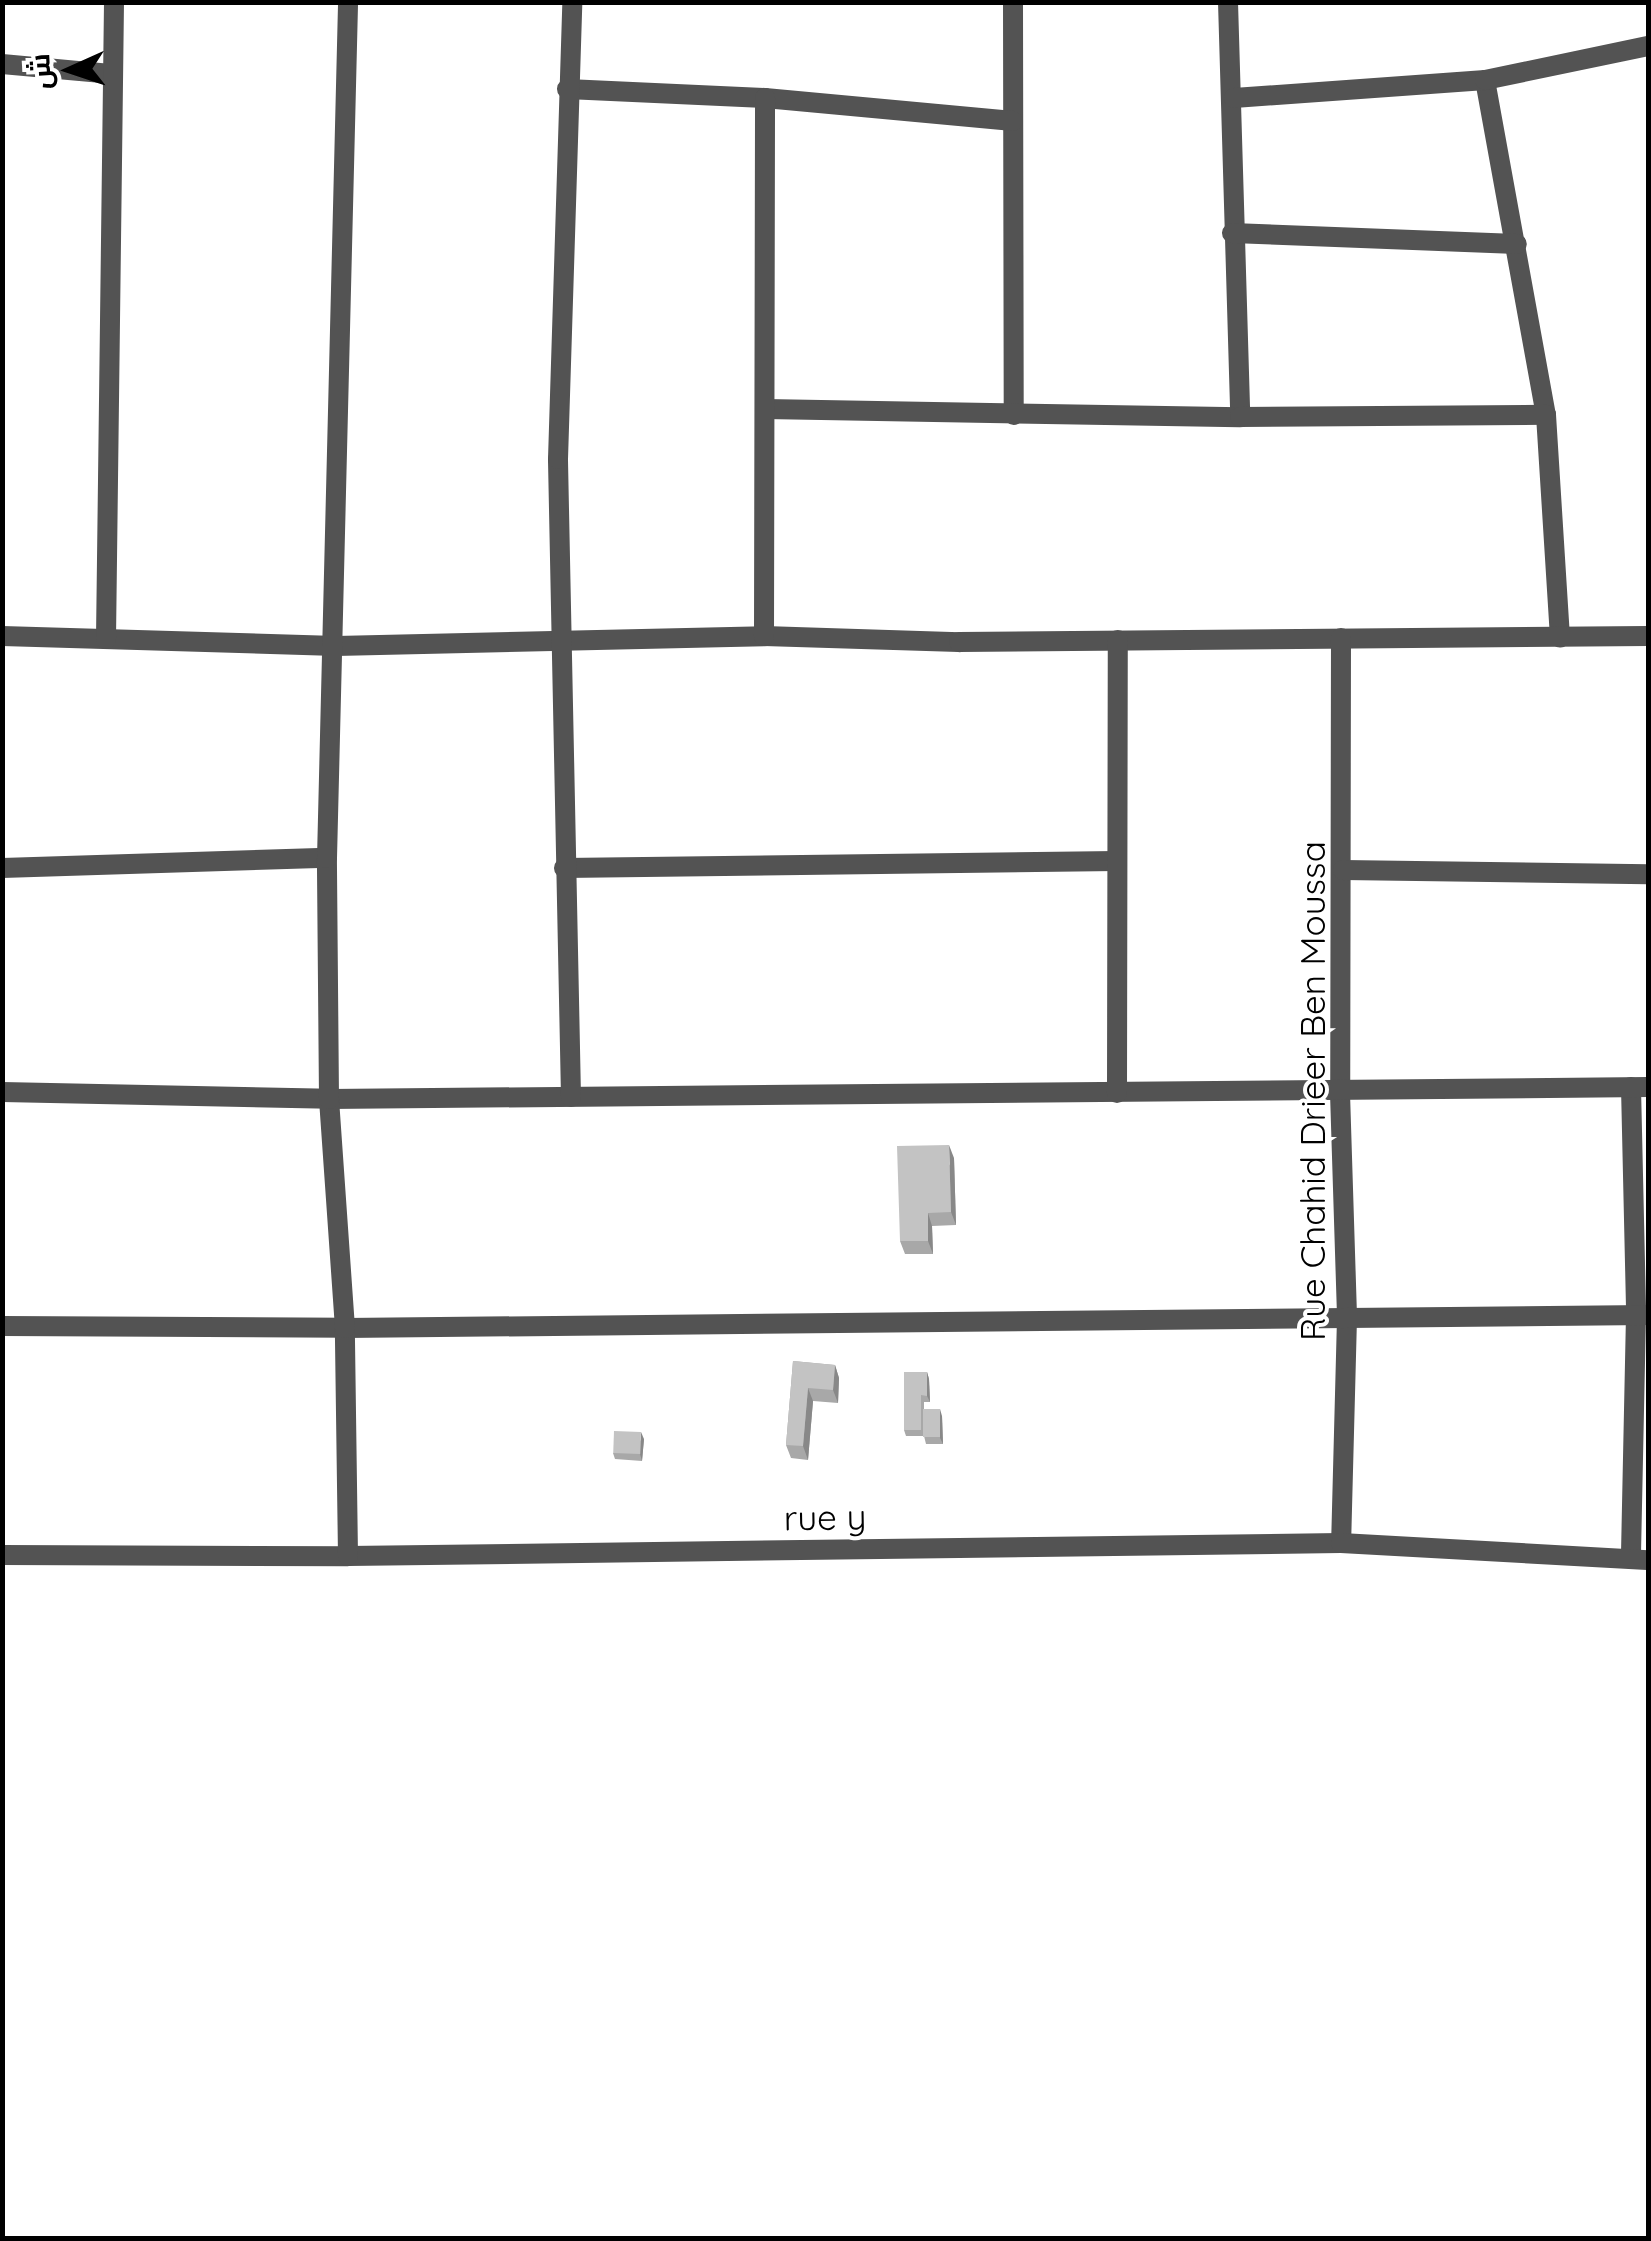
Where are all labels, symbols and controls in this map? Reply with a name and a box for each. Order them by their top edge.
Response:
north arrow [20,20,120,120]
text: ش [21,53,58,90]
street label: Rue Chahid Drieer Ben Moussa [1291,841,1333,1341]
street label: rue y [783,1495,867,1539]

